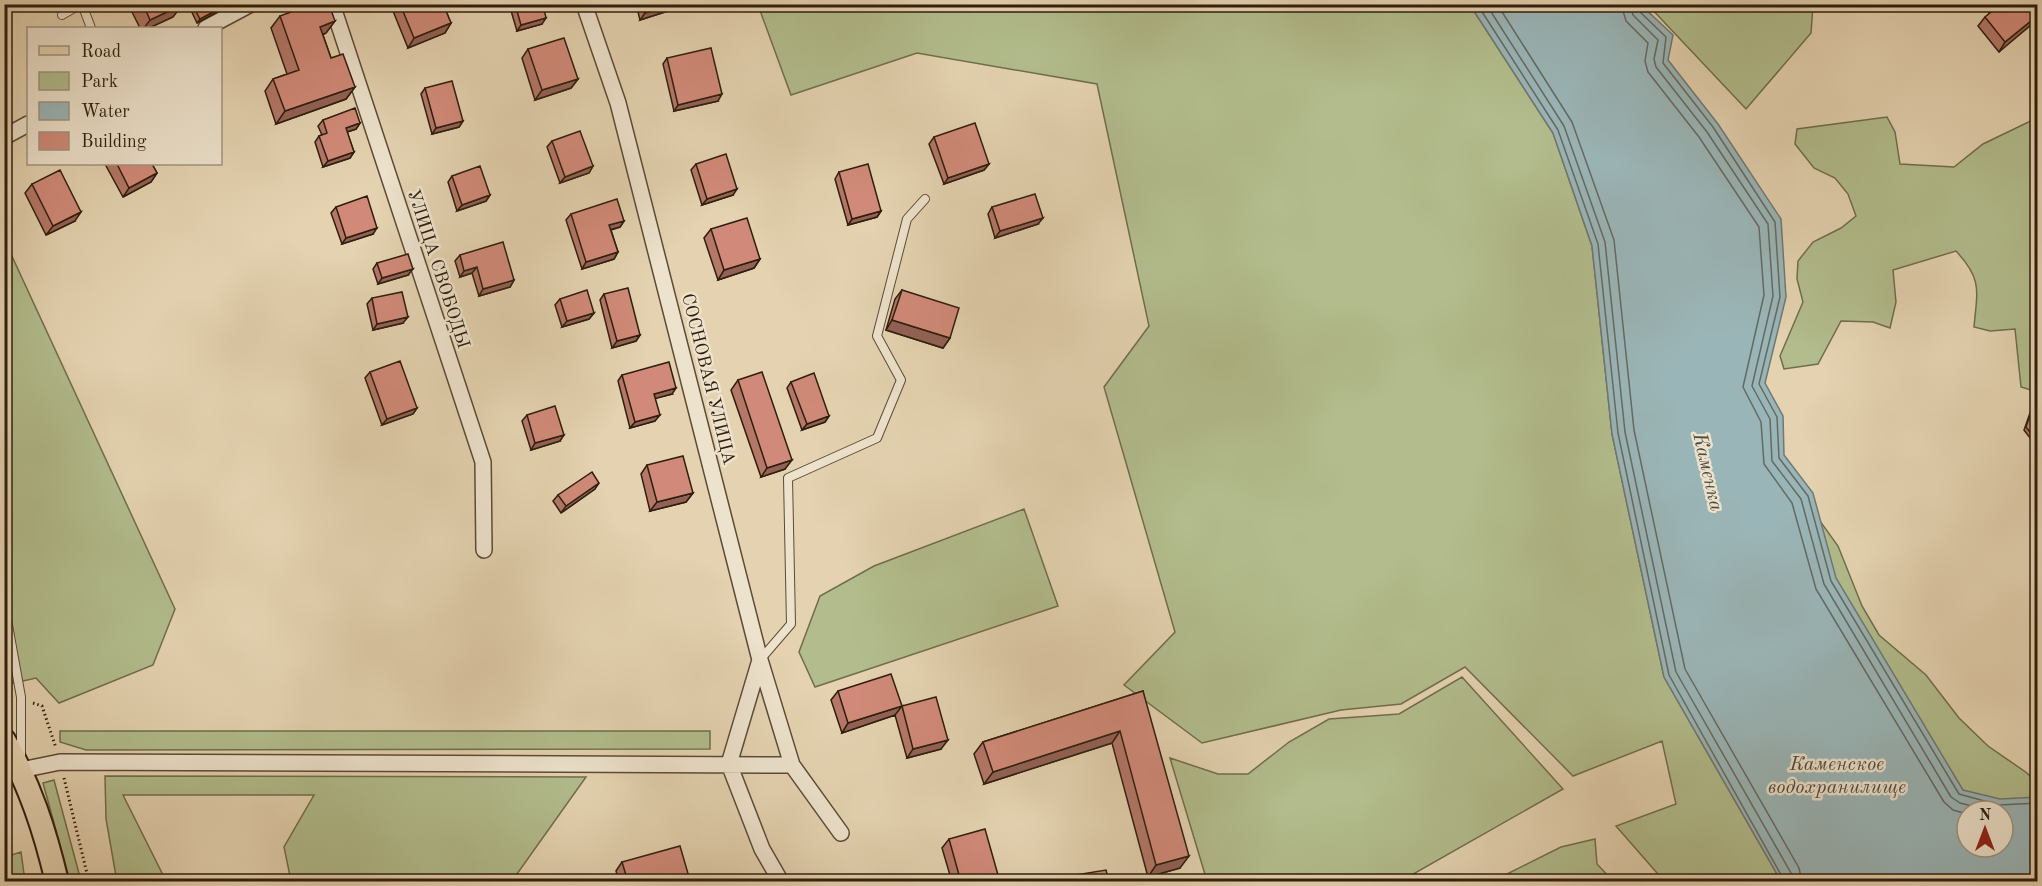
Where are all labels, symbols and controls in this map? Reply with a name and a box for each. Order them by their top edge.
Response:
legend [27,27,222,165]
text: Road [81,43,121,61]
text: Park [81,73,118,91]
text: Water [81,103,130,121]
text: Building [81,133,147,151]
street label: УЛИЦА СВОБОДЫ [404,187,472,351]
street label: СОСНОВАЯ УЛИЦА [678,292,738,467]
water label: Каменка [1688,430,1726,513]
water label: Каменское водохранилище [1768,755,1906,798]
north arrow [1955,799,2015,859]
text: N [1979,808,1992,824]

